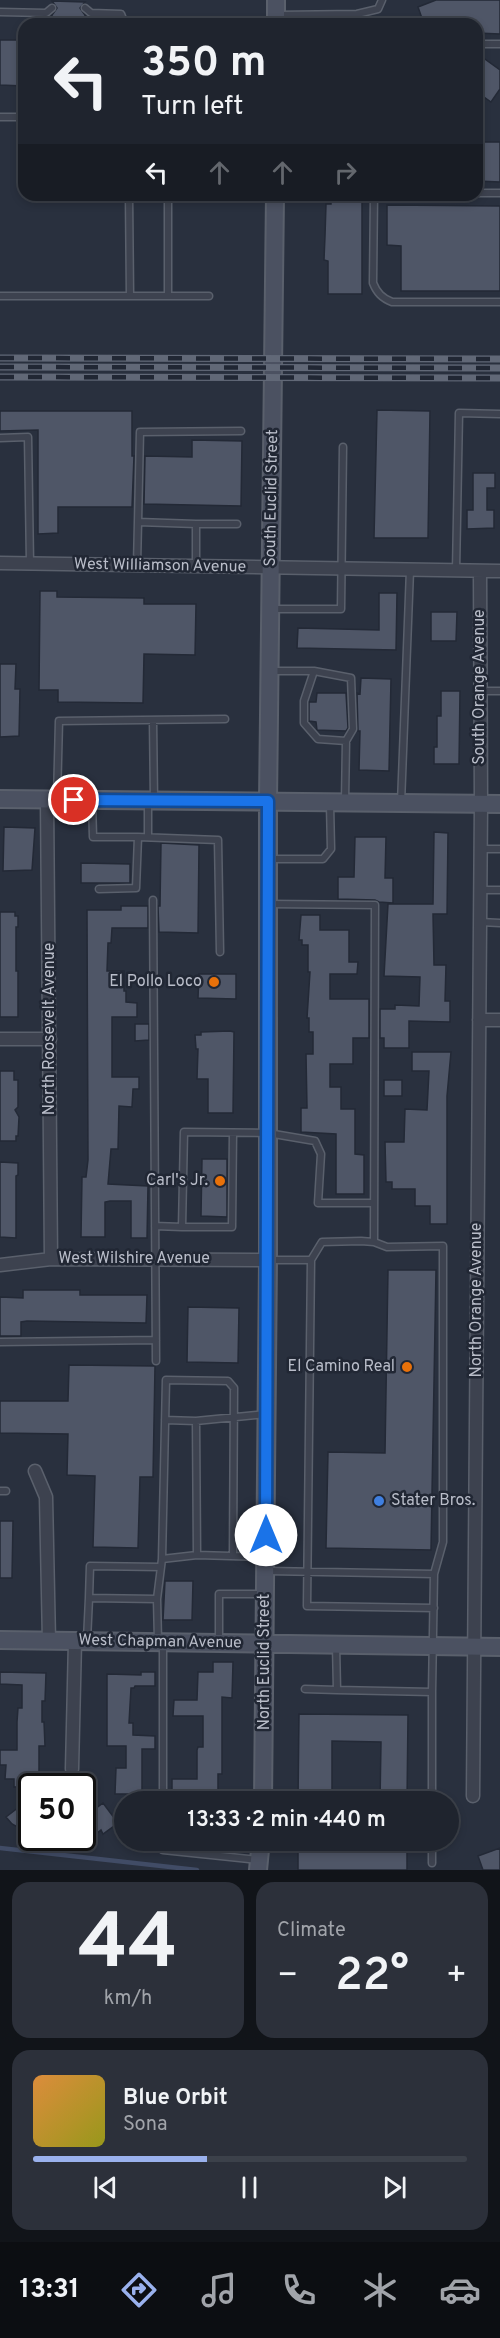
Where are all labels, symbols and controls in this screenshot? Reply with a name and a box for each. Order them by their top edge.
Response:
text: 350 m [141,38,267,91]
icon: left [42,42,120,120]
text: Turn left [141,90,243,124]
icon: left [140,156,173,189]
icon: ahead [203,156,236,189]
icon: ahead [266,156,299,189]
icon: right [329,156,362,189]
street label: South Euclid Street [261,429,283,567]
street label: West Williamson Avenue [74,554,246,578]
street label: South Orange Avenue [470,609,490,765]
pin [48,774,99,825]
icon: arrive [57,783,90,816]
street label: North Roosevelt Avenue [40,943,60,1115]
place label: El Pollo Loco [109,972,202,992]
marker: El Pollo Loco [207,975,221,989]
place label: Carl's Jr. [146,1171,208,1191]
marker: Carl's Jr. [213,1174,227,1188]
street label: North Orange Avenue [467,1223,487,1377]
street label: West Wilshire Avenue [58,1249,210,1269]
place label: El Camino Real [288,1357,395,1377]
marker: El Camino Real [400,1360,414,1374]
place label: Stater Bros. [391,1491,475,1511]
marker: Stater Bros. [372,1494,386,1508]
position arrow [234,1503,298,1567]
street label: North Euclid Street [255,1594,275,1730]
street label: West Chapman Avenue [78,1631,242,1653]
speed limit sign: 50 [18,1773,96,1851]
text: 13:33 · 2 min · 440 m [187,1807,386,1834]
text: 44 [78,1897,178,1996]
text: Climate [277,1918,346,1944]
text: 22° [335,1949,409,2006]
text: − [277,1956,298,1998]
text: + [446,1956,467,1998]
text: km/h [104,1986,152,2012]
text: Blue Orbit [123,2085,228,2112]
text: Sona [123,2112,168,2138]
icon: previous [89,2171,122,2204]
icon: pause [233,2171,266,2204]
icon: next [378,2171,411,2204]
icon: directions [118,2269,160,2311]
icon: music [198,2269,240,2311]
icon: phone [278,2269,320,2311]
icon: climate [359,2269,401,2311]
icon: car [439,2269,481,2311]
text: 13:31 [19,2273,80,2307]

